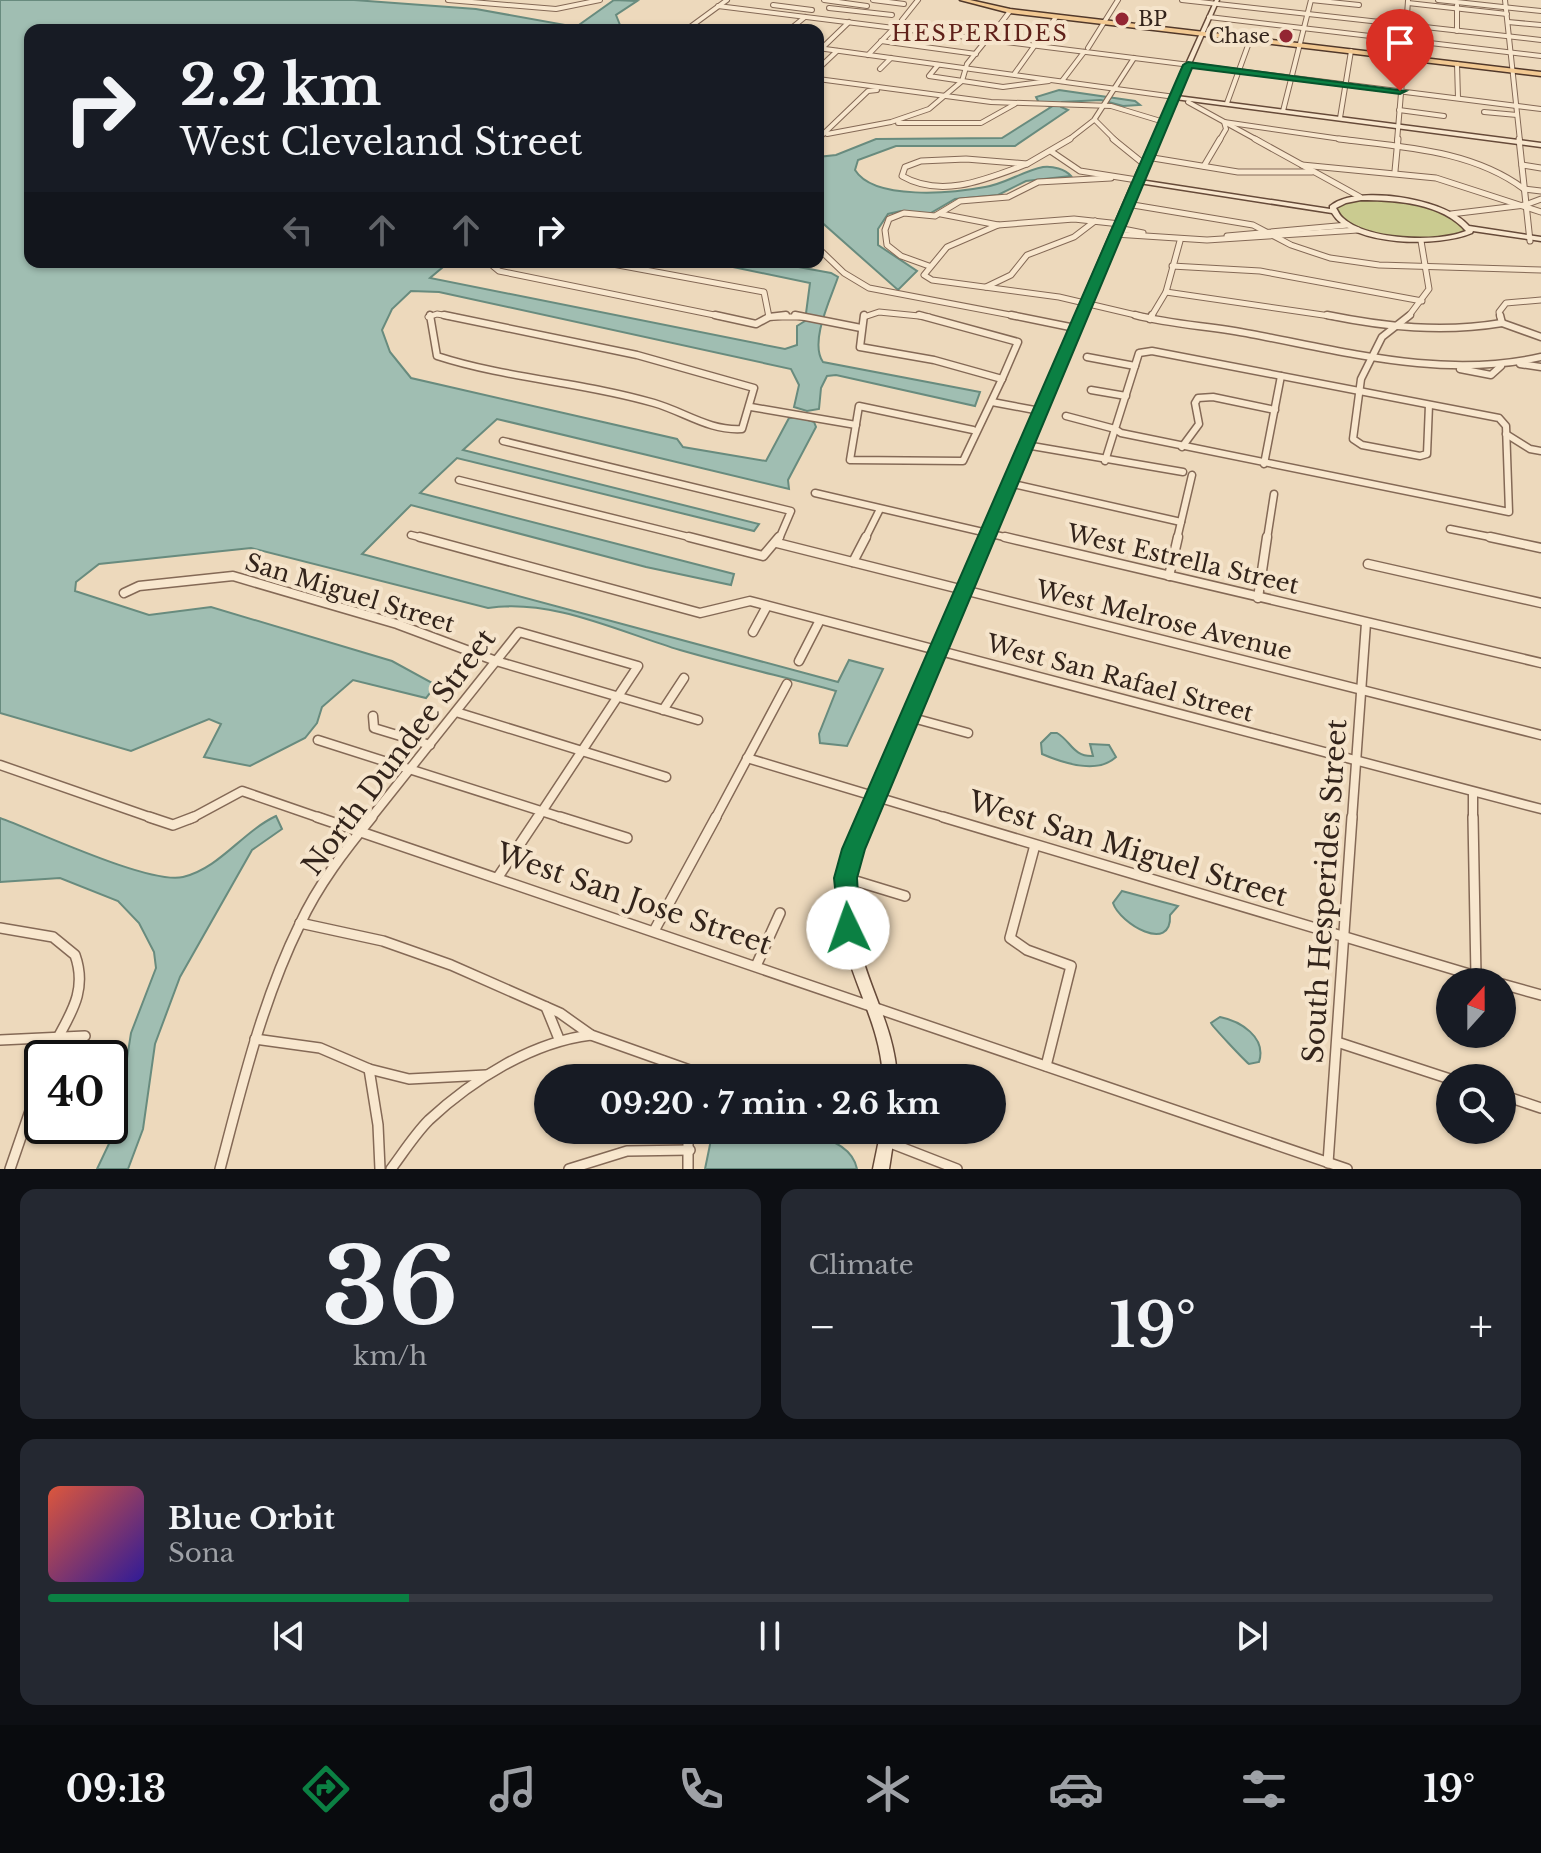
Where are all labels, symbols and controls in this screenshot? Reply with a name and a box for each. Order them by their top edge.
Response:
place label: BP [1138,7,1167,31]
pin [1366,9,1434,91]
marker: BP [1113,10,1131,28]
district label: HESPERIDES [891,20,1069,47]
icon: arrive [1378,21,1422,65]
place label: Chase [1209,24,1270,48]
marker: Chase [1277,27,1295,45]
text: 2.2 km [180,51,382,120]
icon: right [48,56,152,160]
text: West Cleveland Street [180,120,582,165]
icon: left [276,208,320,252]
icon: ahead [360,208,404,252]
icon: ahead [444,208,488,252]
icon: right [528,208,572,252]
street label: West Estrella Street [1063,518,1302,600]
street label: San Miguel Street [242,547,458,639]
street label: West Melrose Avenue [1032,574,1295,666]
street label: North Dundee Street [295,621,503,882]
street label: West San Rafael Street [982,628,1257,728]
street label: South Hesperides Street [1296,717,1355,1064]
street label: West San Miguel Street [963,783,1292,914]
street label: West San Jose Street [491,835,777,963]
position arrow [806,886,890,970]
north arrow [1436,968,1516,1048]
map controls [1436,968,1516,1144]
speed limit sign: 40 [24,1040,128,1144]
button: search [1436,1064,1516,1144]
text: 09:20 · 7 min · 2.6 km [600,1085,940,1122]
text: 36 [322,1223,458,1352]
text: Climate [809,1249,914,1281]
text: 19° [1109,1289,1196,1363]
text: − [809,1299,836,1354]
text: + [1469,1299,1493,1354]
text: km/h [353,1340,427,1372]
text: Blue Orbit [168,1500,335,1537]
text: Sona [168,1537,234,1569]
icon: previous [267,1614,311,1658]
icon: pause [748,1614,792,1658]
icon: next [1230,1614,1274,1658]
icon: directions [298,1761,354,1817]
icon: music [485,1761,541,1817]
icon: phone [673,1761,729,1817]
icon: climate [860,1761,916,1817]
icon: car [1048,1761,1104,1817]
icon: filters [1236,1761,1292,1817]
text: 09:13 [66,1767,166,1812]
text: 19° [1423,1767,1475,1812]

